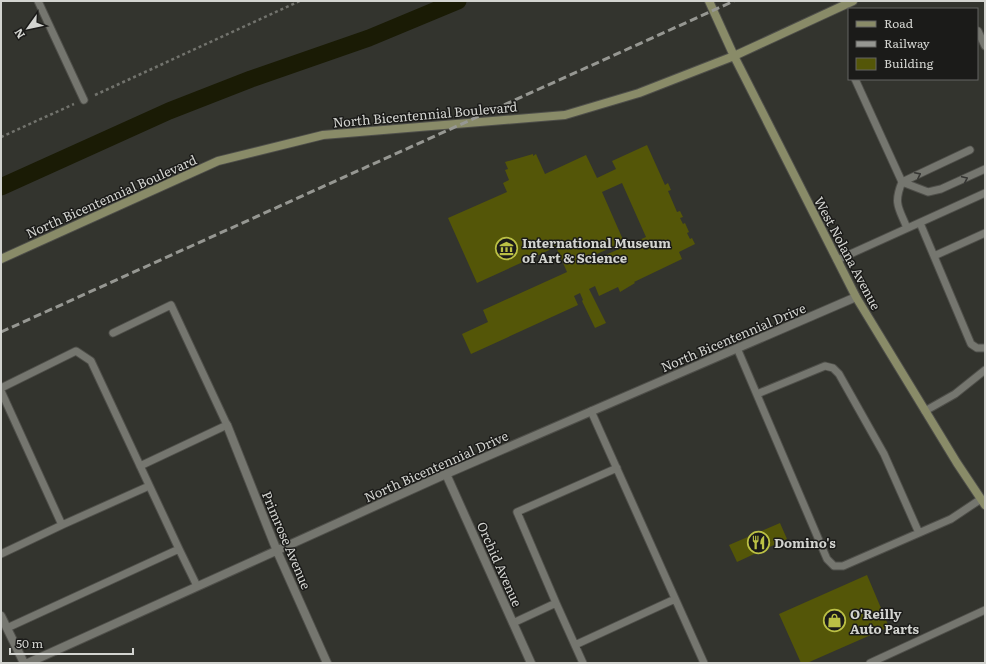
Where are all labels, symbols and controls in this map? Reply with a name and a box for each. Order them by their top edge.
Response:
north arrow [8,8,48,48]
legend [848,8,978,80]
text: Road [884,14,914,32]
text: N [10,26,28,42]
text: Railway [884,34,930,52]
text: Building [884,54,934,72]
street label: North Bicentennial Boulevard [332,96,518,132]
street label: North Bicentennial Boulevard [23,150,199,242]
one-way arrow [914,172,922,180]
one-way arrow [960,176,968,184]
street label: West Nolana Avenue [810,193,886,313]
place label: International Museum of Art & Science [522,233,671,267]
museum icon: International Museum of Art & Science [493,236,519,262]
street label: North Bicentennial Drive [658,298,809,376]
street label: North Bicentennial Drive [361,426,511,506]
street label: Primrose Avenue [258,488,316,592]
street label: Orchid Avenue [473,518,527,610]
restaurant icon: Domino's [745,529,771,555]
place label: Domino's [774,533,836,552]
place label: O'Reilly Auto Parts [850,604,920,638]
shop icon: O'Reilly Auto Parts [821,607,847,633]
scale bar [10,630,133,656]
text: 50 m [16,634,43,652]

